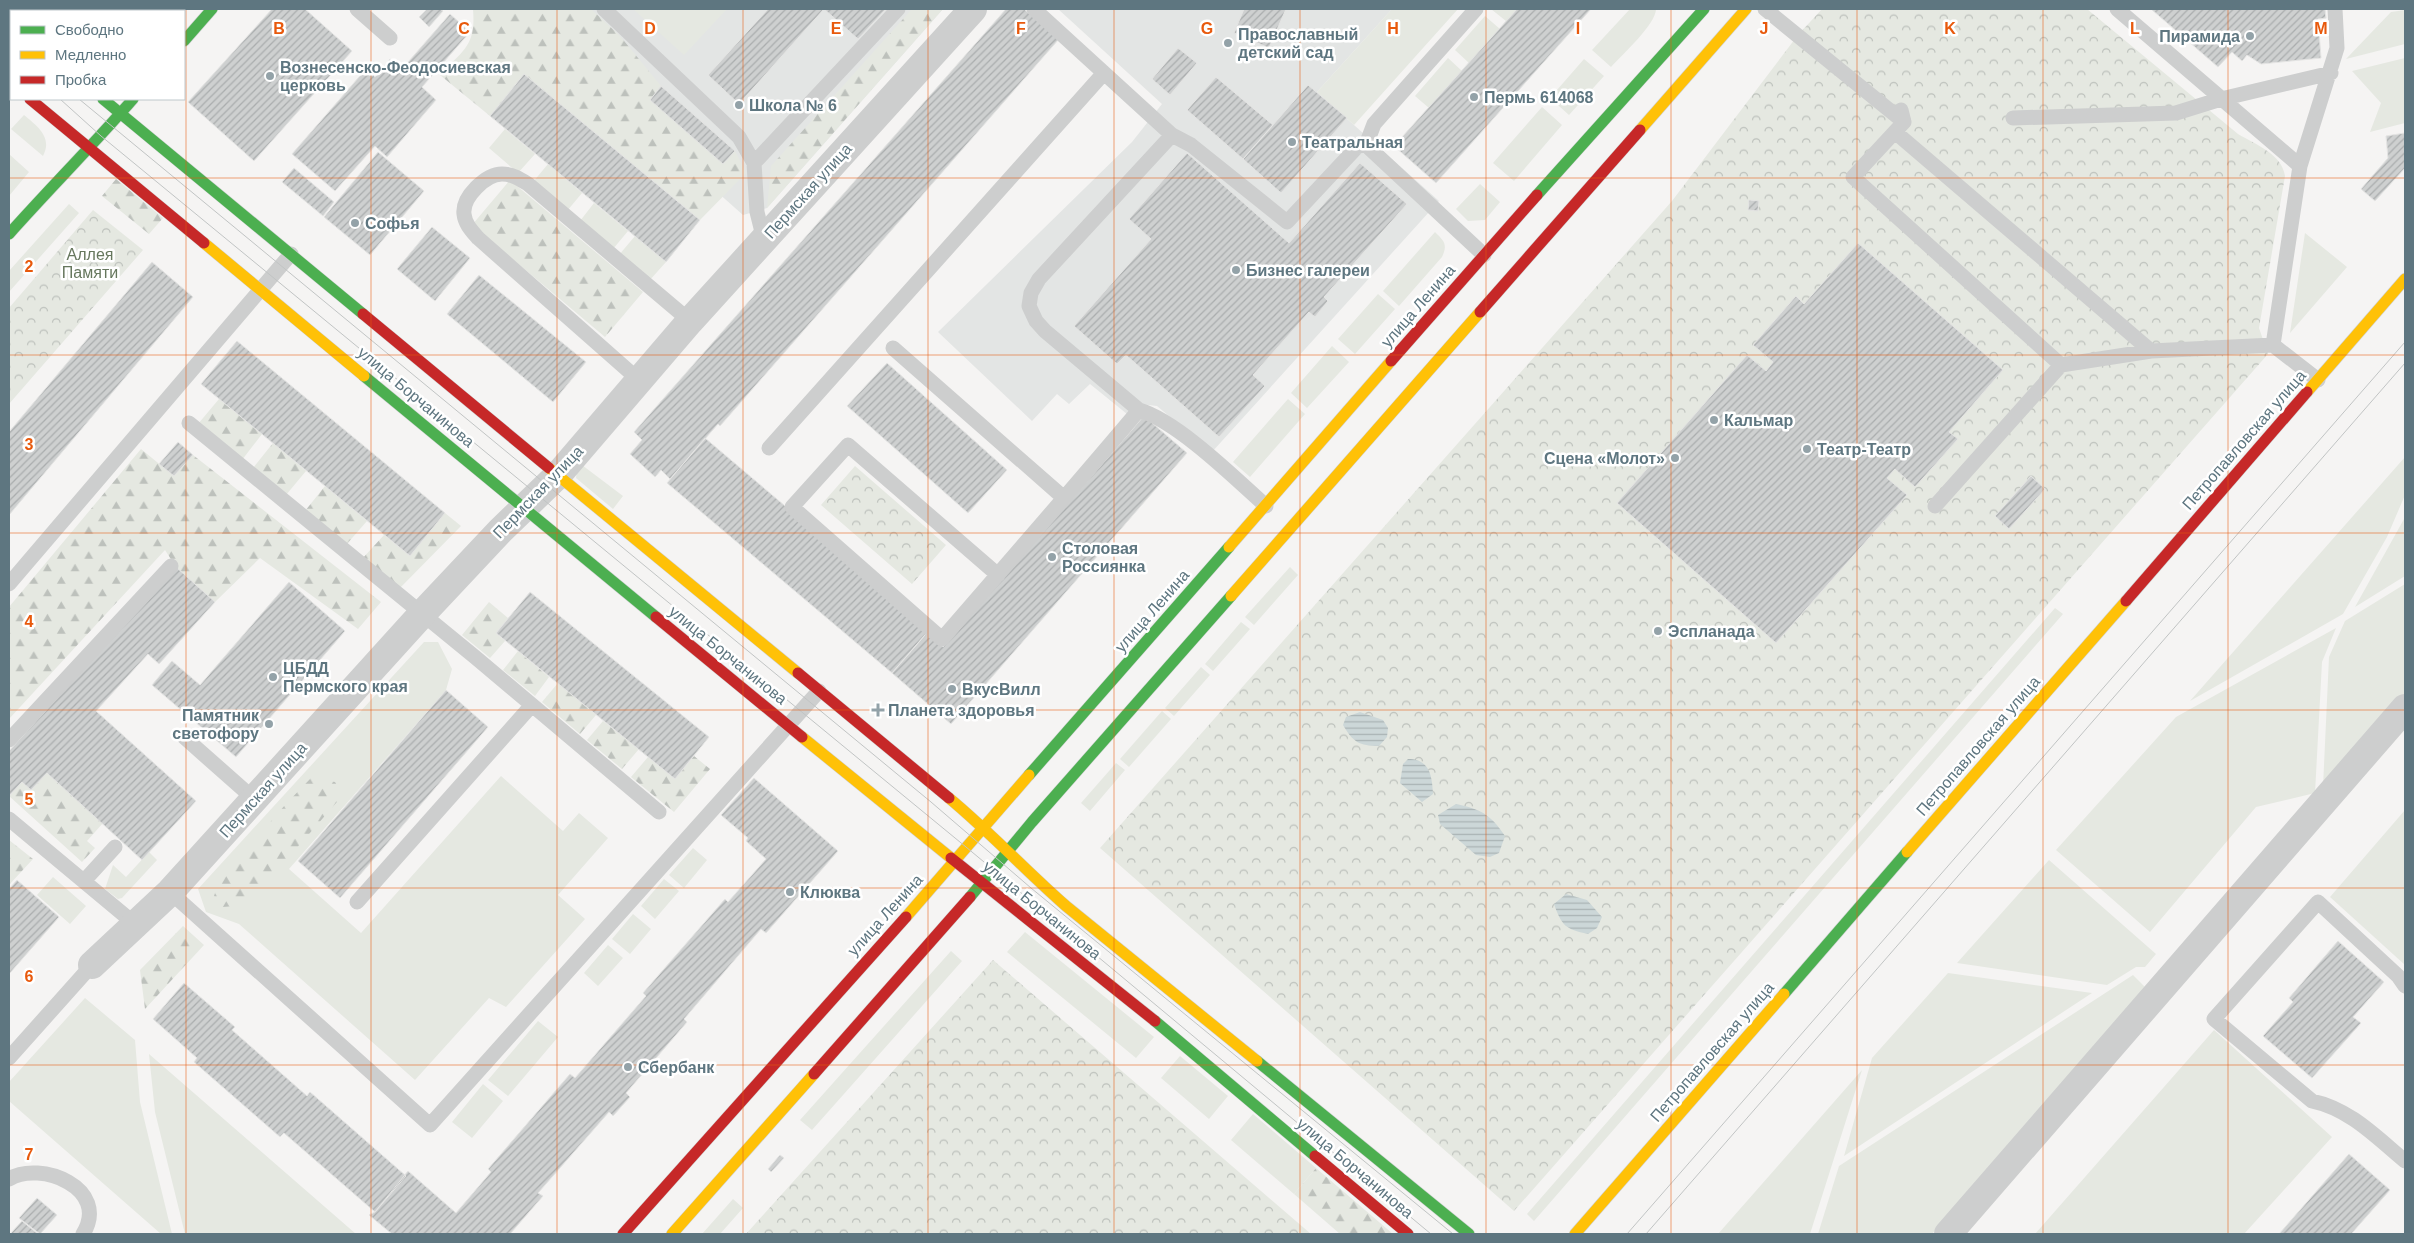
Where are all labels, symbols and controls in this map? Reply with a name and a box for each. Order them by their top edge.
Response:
legend [10,10,185,100]
text: B [273,20,285,37]
text: C [458,20,470,37]
text: D [644,20,656,37]
text: E [831,20,842,37]
text: F [1016,20,1026,37]
text: G [1201,20,1213,37]
text: H [1387,20,1399,37]
text: I [1576,20,1580,37]
text: J [1760,20,1768,37]
text: K [1944,20,1956,37]
text: L [2130,20,2140,37]
text: M [2314,20,2328,37]
text: Свободно [55,21,124,38]
place label: Православный детский сад [1238,26,1358,61]
place label: Пирамида [2159,28,2240,45]
marker: Пирамида [2244,30,2256,42]
marker: Православный детский сад [1222,37,1234,49]
text: Медленно [55,46,126,63]
place label: Вознесенско-Феодосиевская церковь [280,59,511,94]
marker: Вознесенско-Феодосиевская церковь [264,70,276,82]
text: Пробка [55,71,107,88]
place label: Пермь 614068 [1484,89,1594,106]
marker: Пермь 614068 [1468,91,1480,103]
place label: Школа № 6 [749,97,837,114]
marker: Школа № 6 [733,99,745,111]
place label: Театральная [1302,134,1403,151]
marker: Театральная [1286,136,1298,148]
street label: Пермская улица [761,140,855,242]
place label: Софья [365,215,420,232]
marker: Софья [349,217,361,229]
park label: Аллея Памяти [62,246,118,281]
text: 2 [25,258,34,275]
street label: улица Ленина [1378,261,1458,351]
place label: Бизнес галереи [1246,262,1370,279]
marker: Бизнес галереи [1230,264,1242,276]
street label: улица Борчанинова [354,343,478,451]
street label: Петропавловская улица [2179,367,2309,513]
place label: Кальмар [1724,412,1793,429]
marker: Кальмар [1708,414,1720,426]
text: 3 [25,436,34,453]
place label: Театр-Театр [1817,441,1911,458]
street label: Пермская улица [490,442,586,542]
marker: Театр-Театр [1801,443,1813,455]
place label: Сцена «Молот» [1544,450,1665,467]
marker: Сцена «Молот» [1669,452,1681,464]
place label: Столовая Россиянка [1062,540,1145,575]
marker: Столовая Россиянка [1046,551,1058,563]
street label: улица Ленина [1112,566,1192,656]
street label: улица Борчанинова [666,602,790,708]
text: 4 [25,613,34,630]
place label: Эспланада [1668,623,1755,640]
marker: Эспланада [1652,625,1664,637]
place label: ЦБДД Пермского края [283,660,408,695]
marker: ЦБДД Пермского края [267,671,279,683]
street label: Петропавловская улица [1913,673,2043,819]
place label: ВкусВилл [962,681,1041,698]
marker: ВкусВилл [946,683,958,695]
place label: Планета здоровья [888,702,1035,719]
marker: Планета здоровья [872,704,884,716]
place label: Памятник светофору [172,707,260,742]
marker: Памятник светофору [263,718,275,730]
street label: Пермская улица [216,739,310,841]
text: 5 [25,791,34,808]
street label: улица Борчанинова [980,857,1104,963]
street label: улица Ленина [844,871,926,959]
place label: Клюква [800,884,860,901]
marker: Клюква [784,886,796,898]
text: 6 [25,968,34,985]
street label: Петропавловская улица [1647,979,1777,1125]
place label: Сбербанк [638,1059,715,1076]
marker: Сбербанк [622,1061,634,1073]
street label: улица Борчанинова [1293,1114,1417,1222]
text: 7 [25,1146,34,1163]

